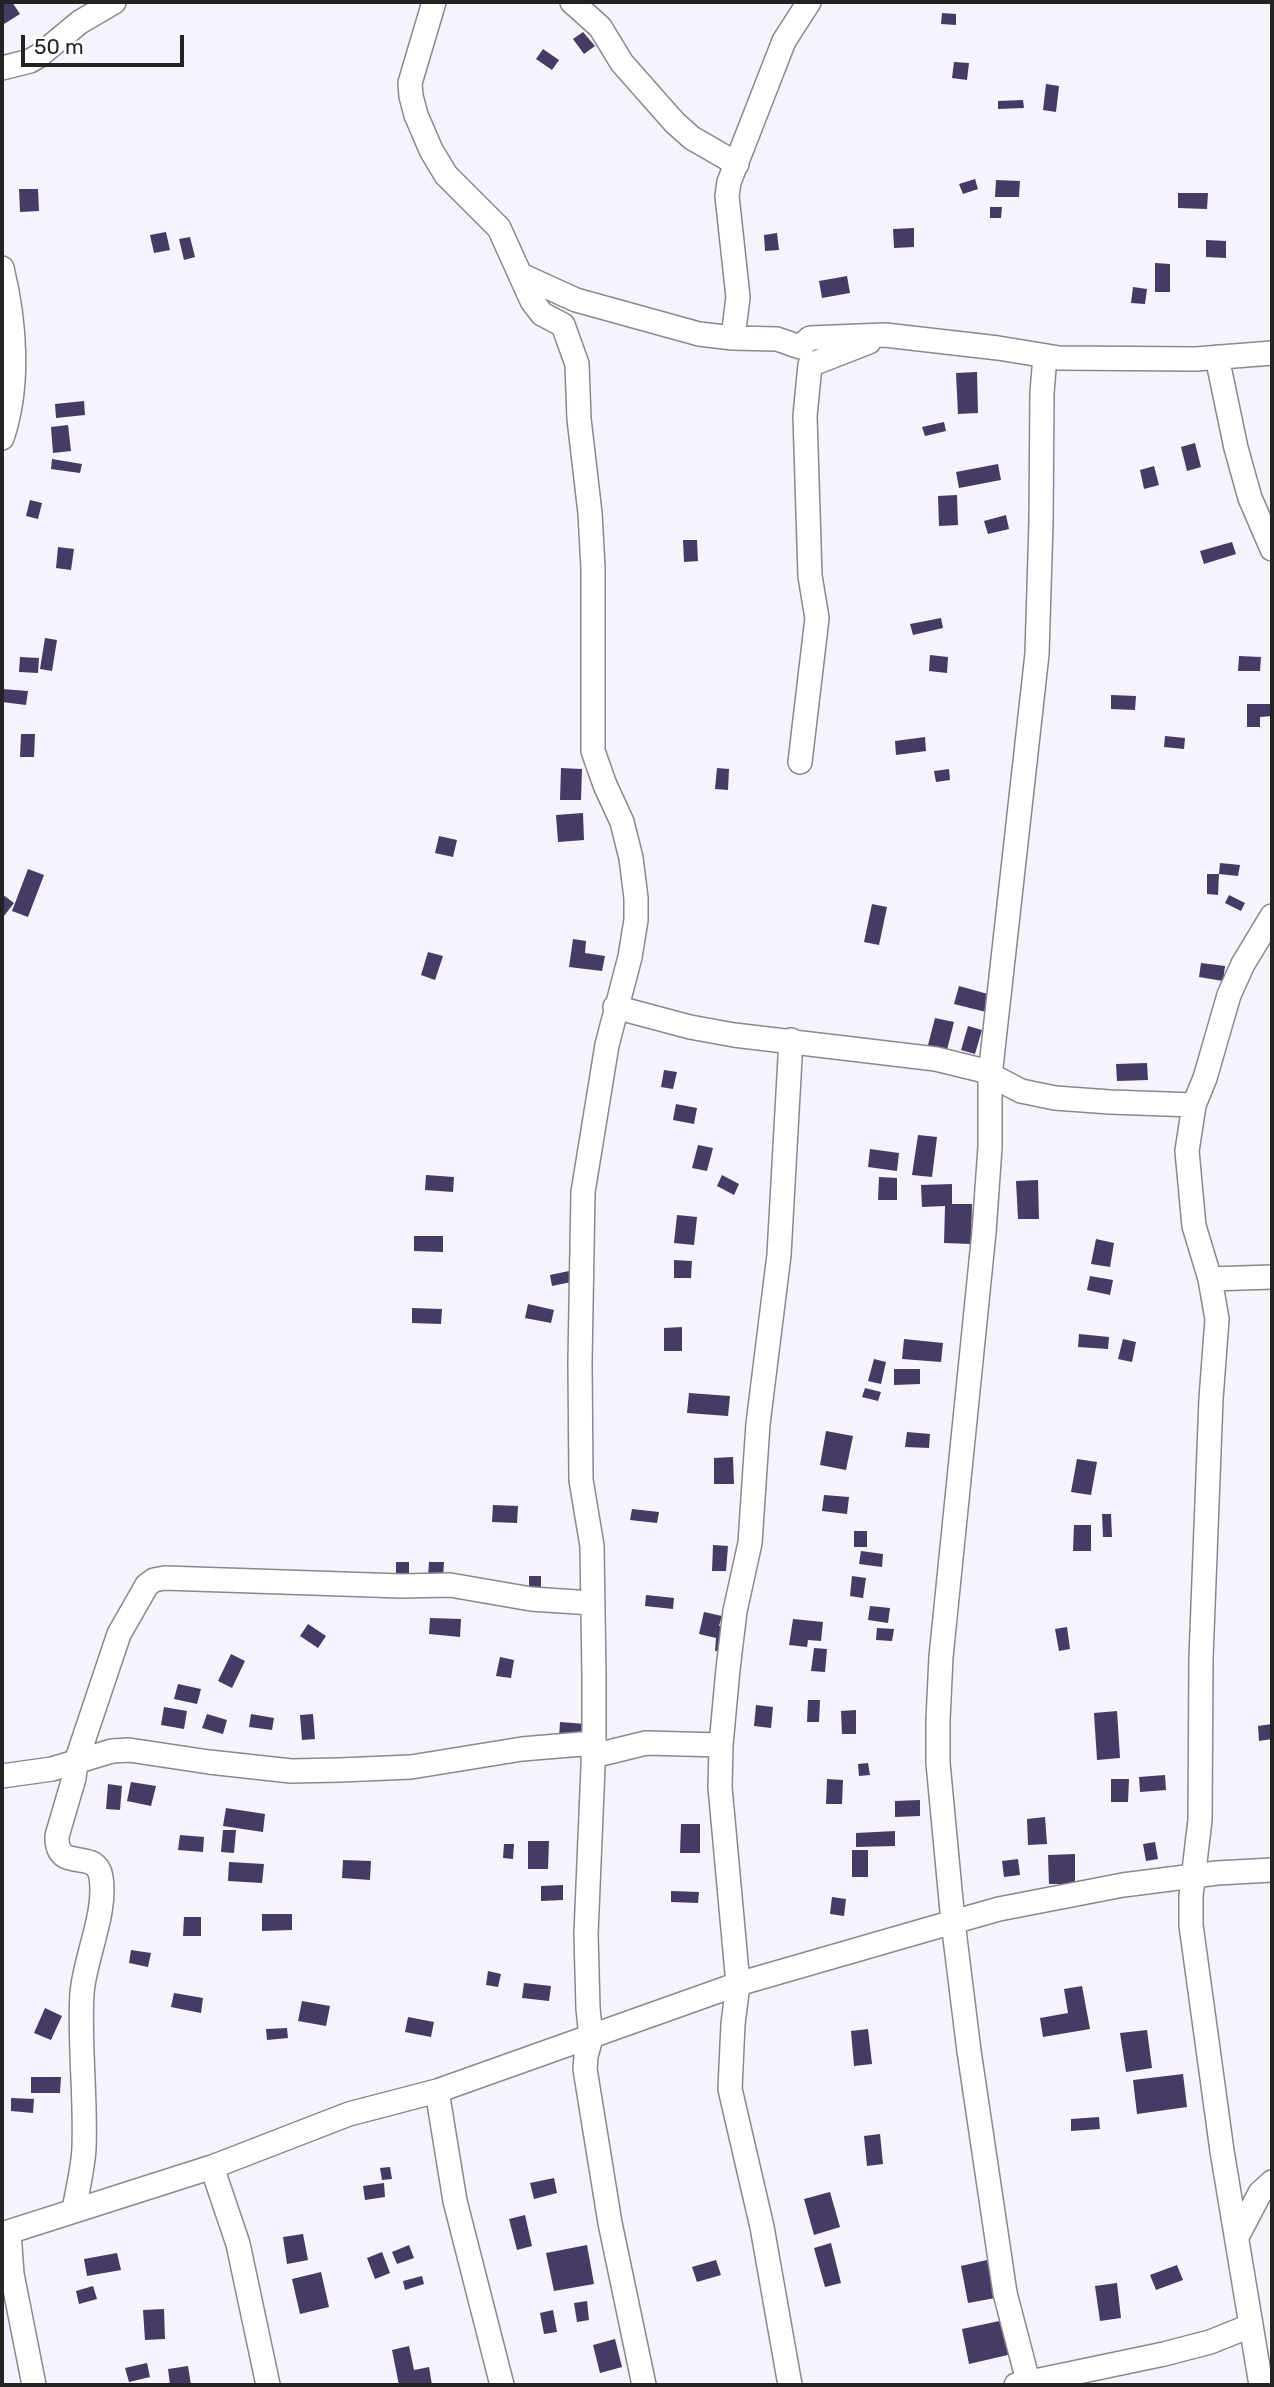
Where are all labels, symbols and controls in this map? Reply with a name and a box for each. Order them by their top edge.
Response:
scale bar [24,21,187,65]
text: 50 m [34,34,84,59]

